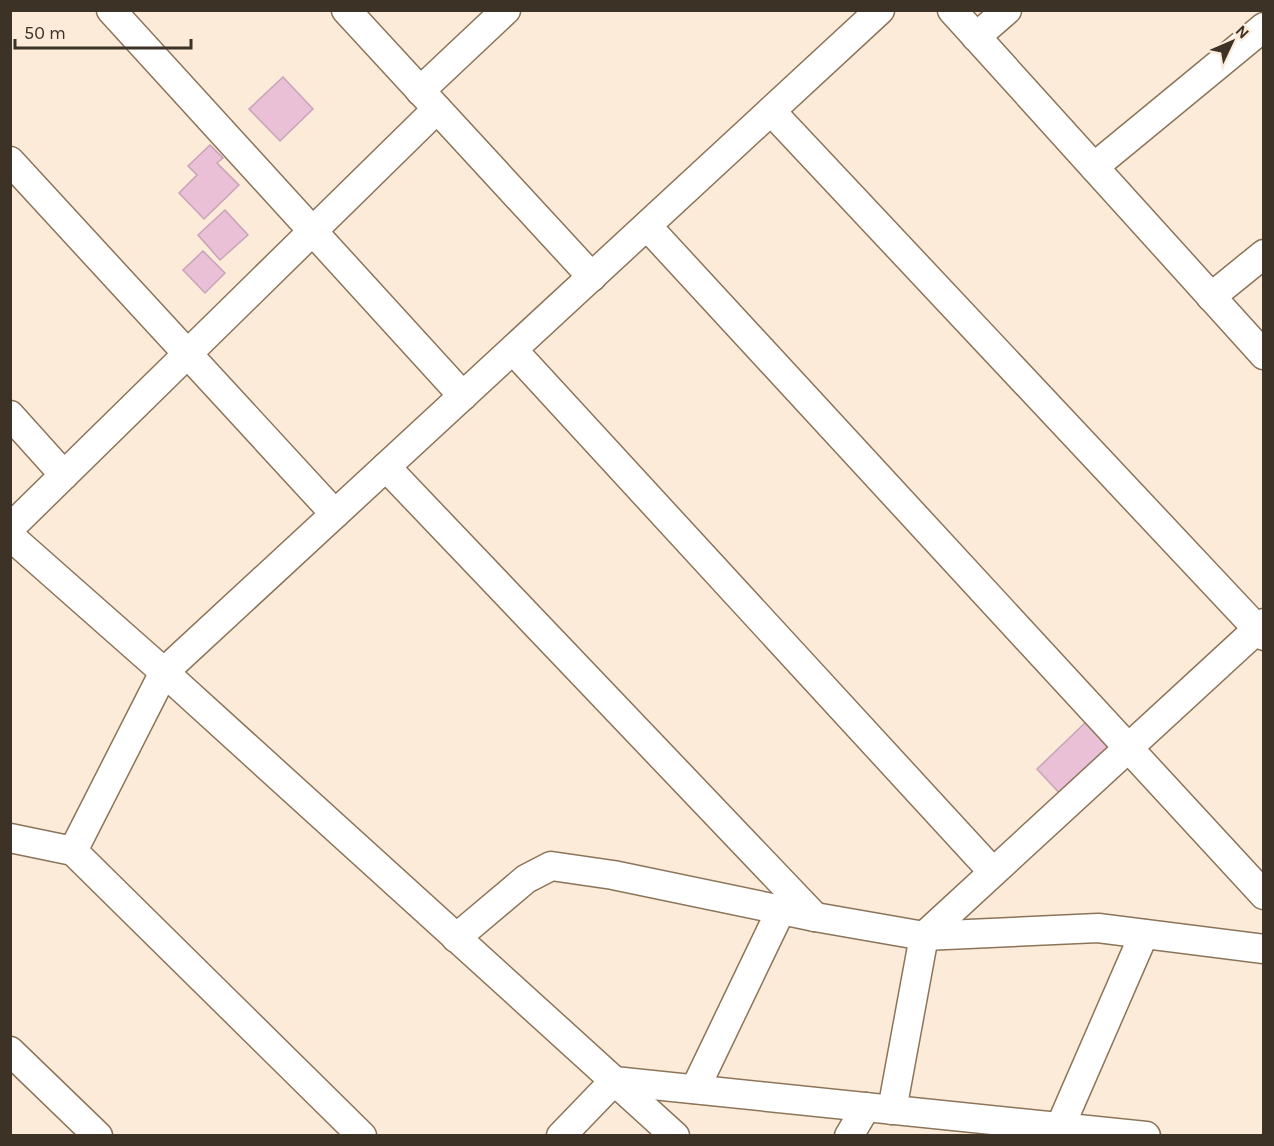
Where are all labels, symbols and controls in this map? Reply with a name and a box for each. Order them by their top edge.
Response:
scale bar [15,12,190,50]
north arrow [1202,12,1262,72]
text: N [1232,21,1253,43]
text: 50 m [24,22,66,44]

